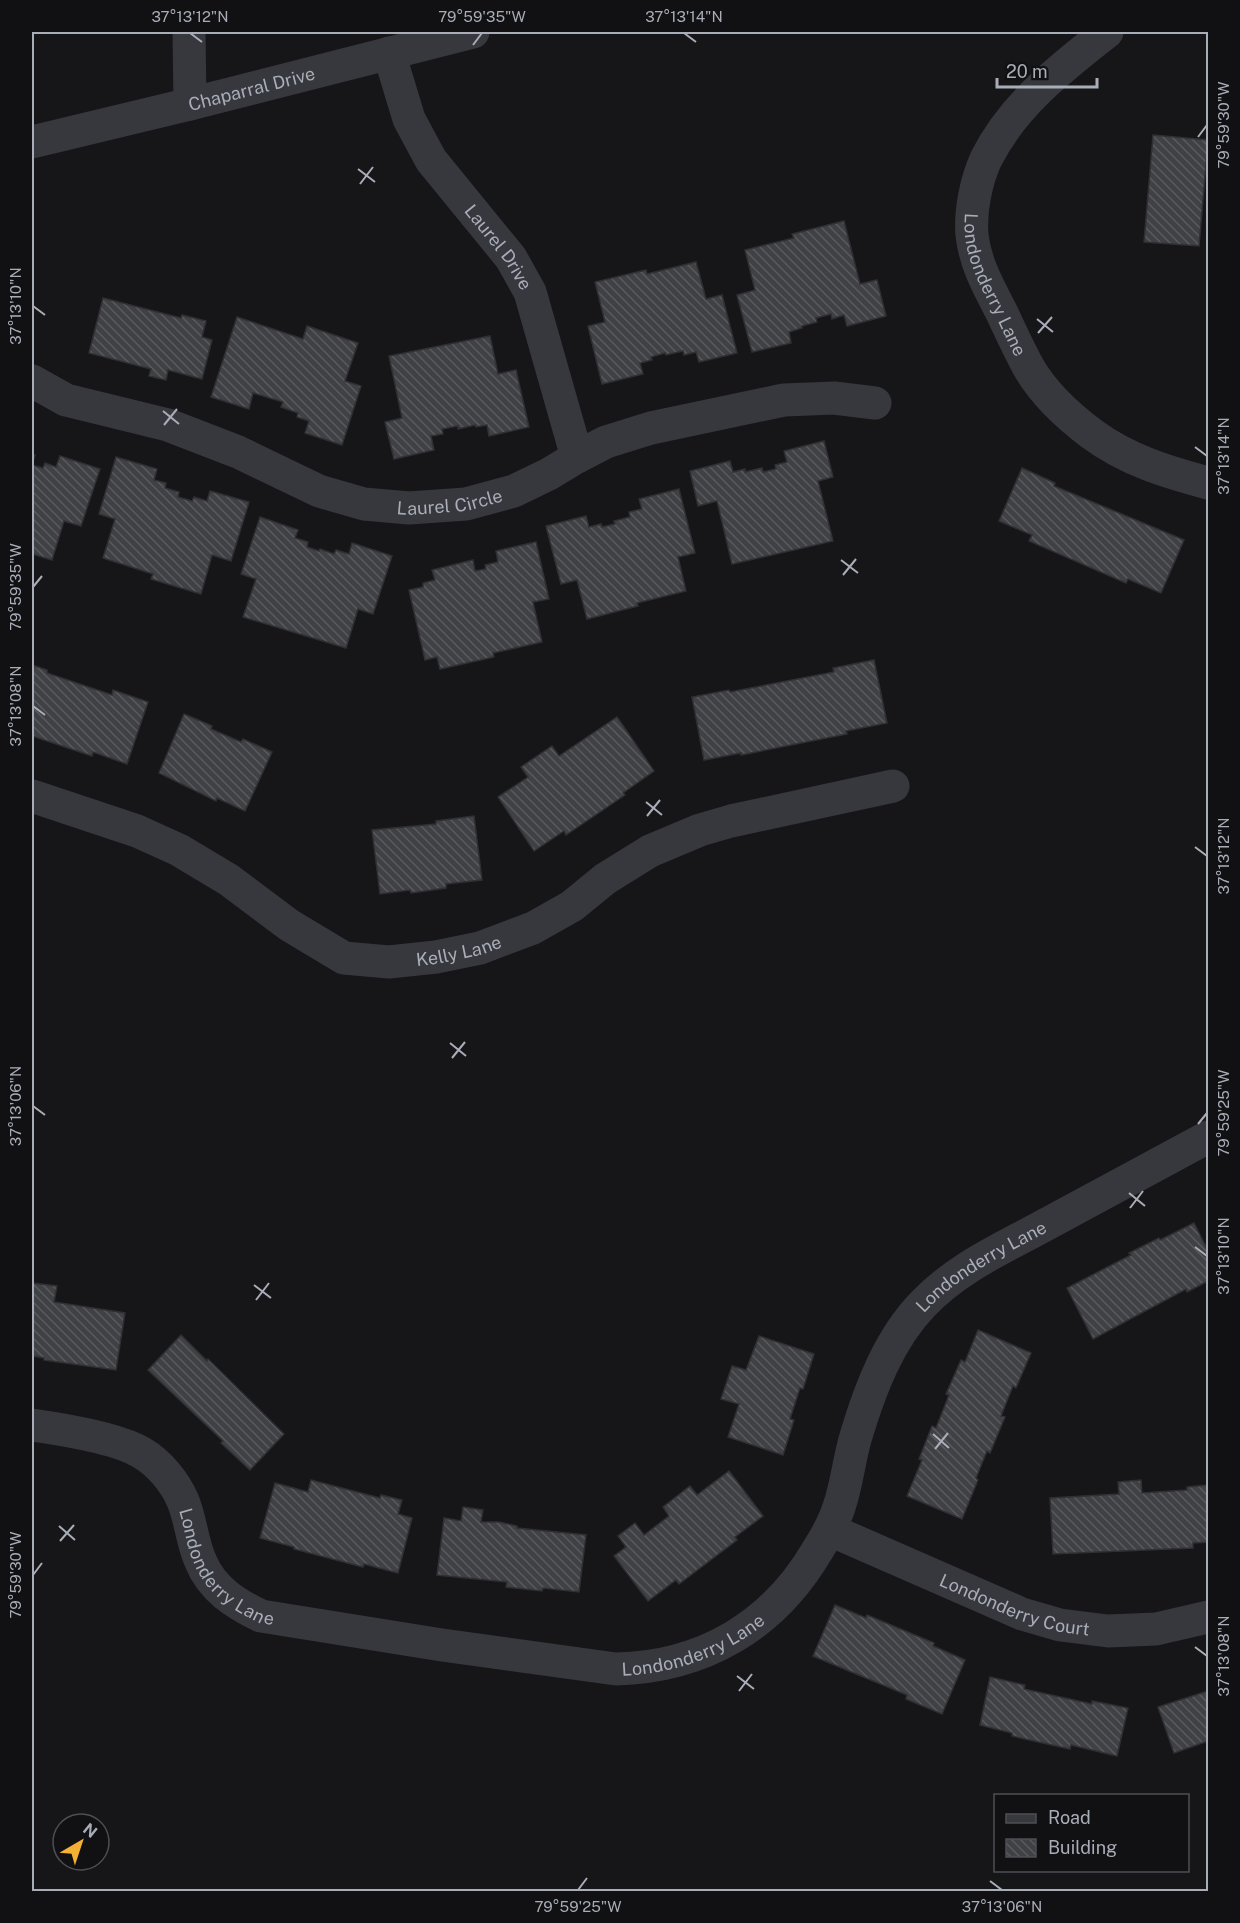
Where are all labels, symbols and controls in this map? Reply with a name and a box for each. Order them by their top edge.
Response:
text: 37°13'12"N [151,8,229,25]
text: 79°59'35"W [438,8,526,25]
text: 37°13'14"N [645,8,723,25]
scale bar [997,51,1098,89]
text: 20 m [1006,61,1048,82]
street label: Chaparral Drive [186,62,317,115]
text: 79°59'30"W [1215,82,1232,168]
street label: Laurel Drive [461,200,537,293]
street label: Londonderry Lane [961,213,1031,359]
text: 37°13'10"N [7,267,24,345]
text: 37°13'14"N [1215,417,1232,495]
street label: Laurel Circle [396,484,505,519]
text: 79°59'35"W [7,543,24,631]
text: 37°13'08"N [7,666,24,746]
text: 37°13'12"N [1215,817,1232,895]
street label: Kelly Lane [415,930,504,970]
text: 37°13'06"N [7,1066,24,1146]
text: 79°59'25"W [1215,1070,1232,1156]
street label: Londonderry Lane [911,1216,1050,1316]
text: 37°13'10"N [1215,1217,1232,1295]
street label: Londonderry Lane [176,1506,276,1628]
text: 79°59'30"W [7,1532,24,1618]
street label: Londonderry Court [937,1569,1091,1639]
street label: Londonderry Lane [621,1609,768,1679]
text: 37°13'08"N [1215,1616,1232,1696]
legend [994,1794,1189,1872]
text: Road [1048,1807,1091,1828]
north arrow [51,1812,111,1872]
text: N [79,1819,101,1842]
text: Building [1048,1837,1117,1858]
text: 79°59'25"W [535,1898,621,1915]
text: 37°13'06"N [962,1898,1042,1915]

